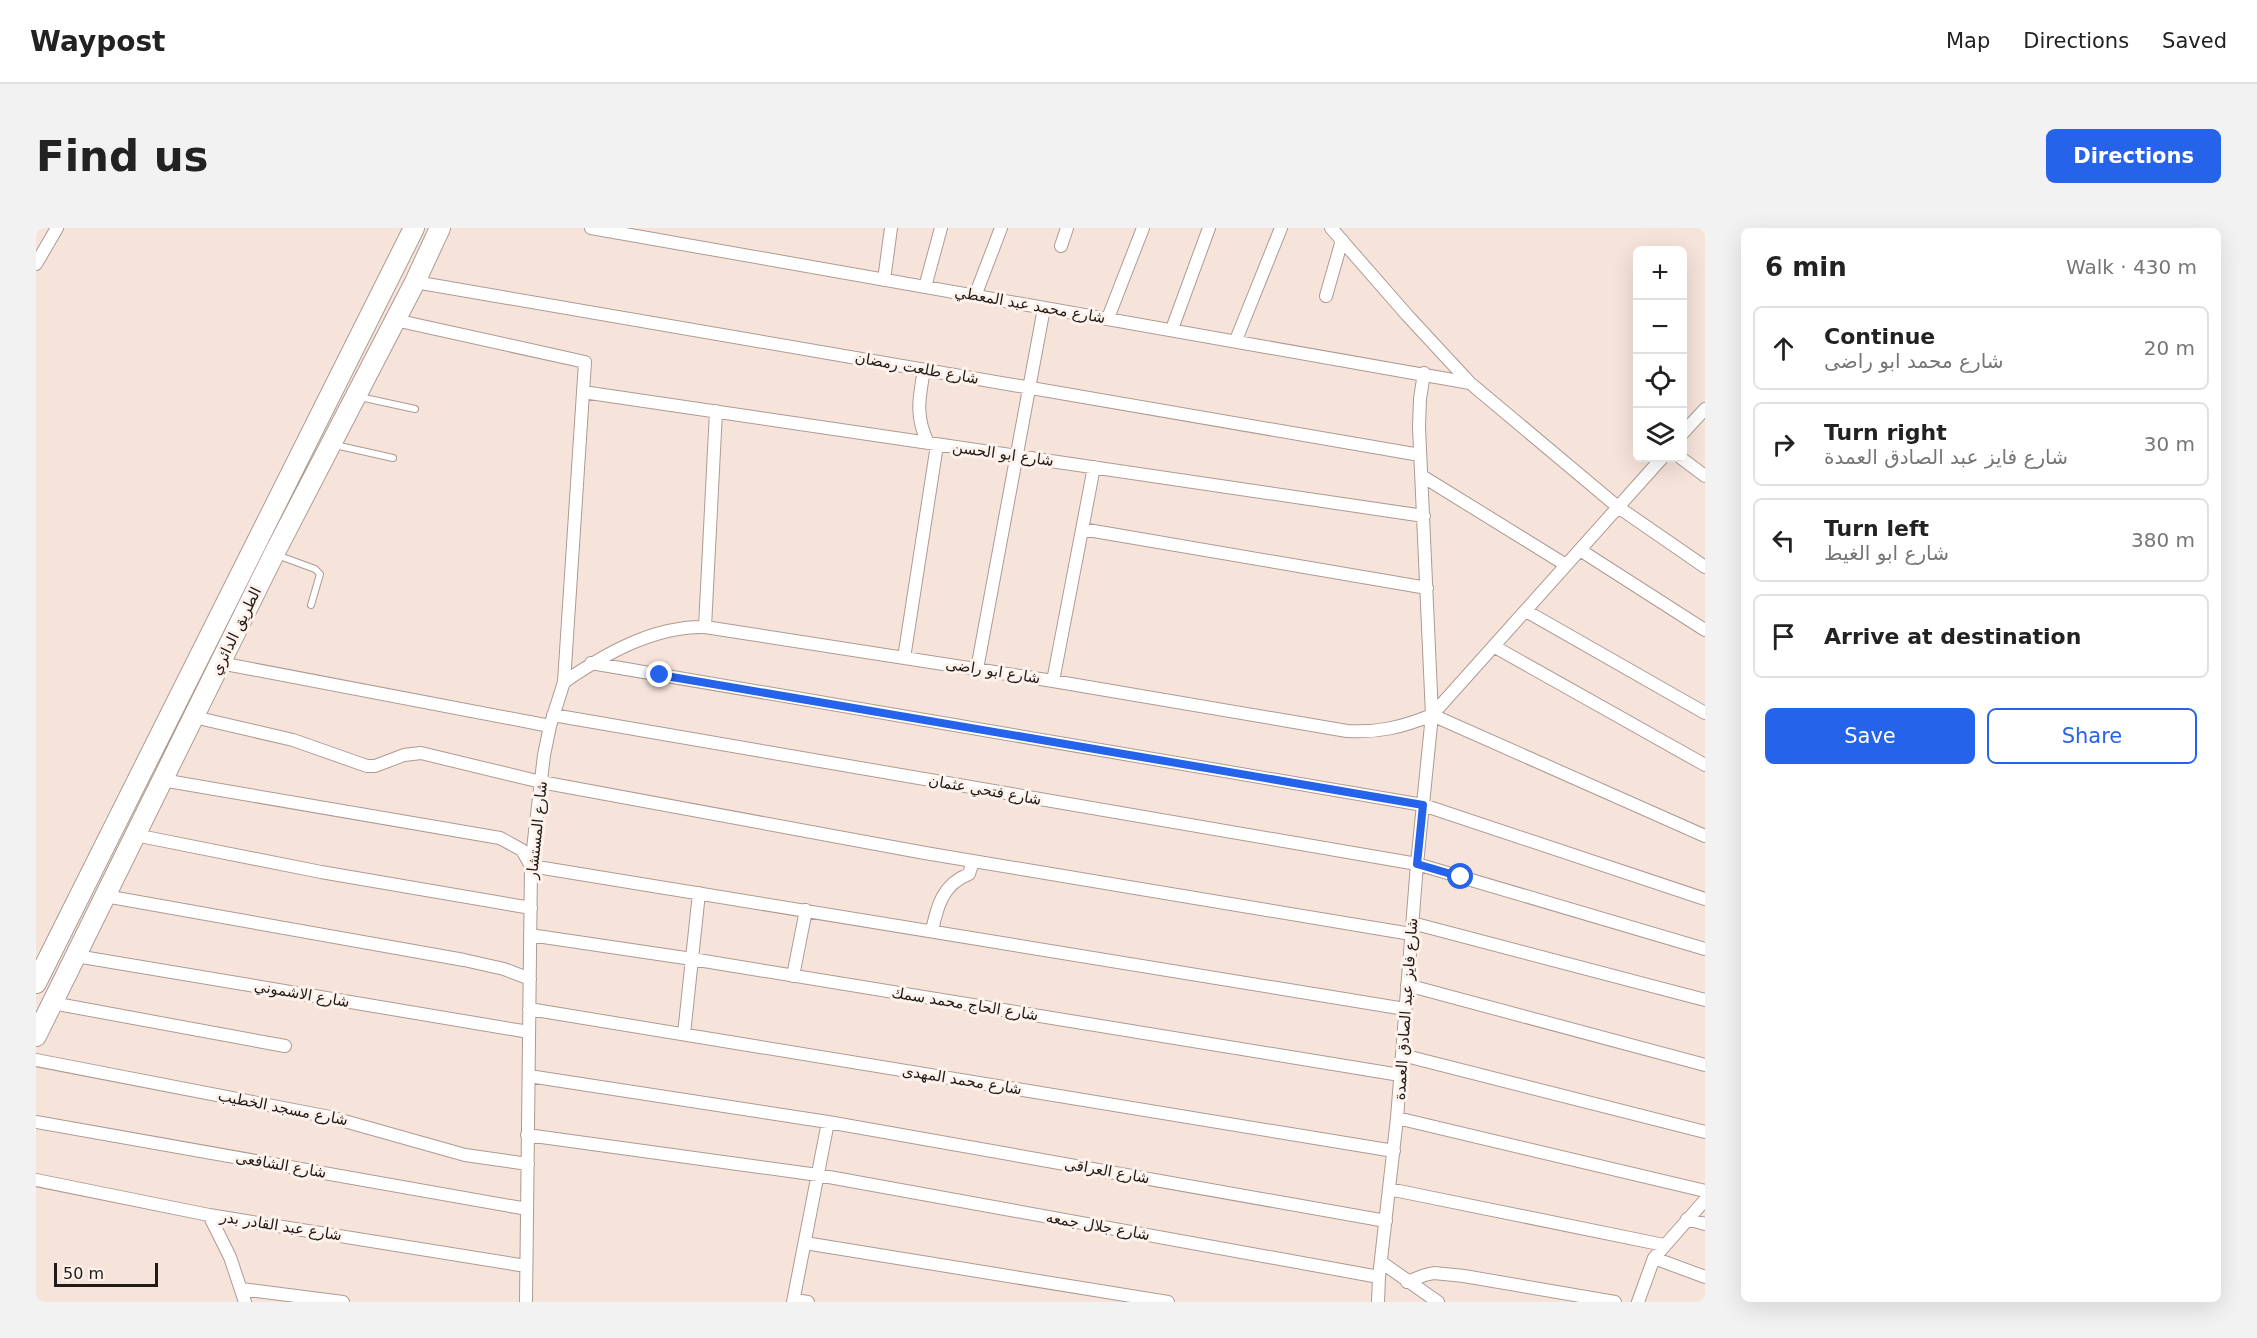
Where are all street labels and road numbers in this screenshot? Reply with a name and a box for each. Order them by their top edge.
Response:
street label: شارع محمد عبد المعطي [953,283,1107,328]
street label: شارع طلعت رمضان [854,348,980,388]
street label: شارع ابو الحسن [951,438,1055,470]
street label: الطريق الدائري [207,584,266,678]
street label: شارع ابو راضى [944,655,1042,687]
street label: شارع فتحي عثمان [927,771,1043,810]
street label: شارع المستشار [523,780,551,881]
street label: شارع فايز عبد الصادق العمدة [1391,917,1421,1101]
street label: شارع الاشموني [253,977,351,1012]
street label: شارع الحاج محمد سمك [890,983,1040,1025]
street label: شارع محمد المهدى [901,1062,1023,1098]
street label: شارع مسجد الخطيب [217,1087,349,1129]
street label: شارع الشافعى [234,1148,328,1182]
street label: شارع العراقى [1063,1155,1151,1187]
street label: شارع عبد القادر بدر [218,1207,343,1245]
street label: شارع جلال جمعه [1045,1208,1151,1244]

